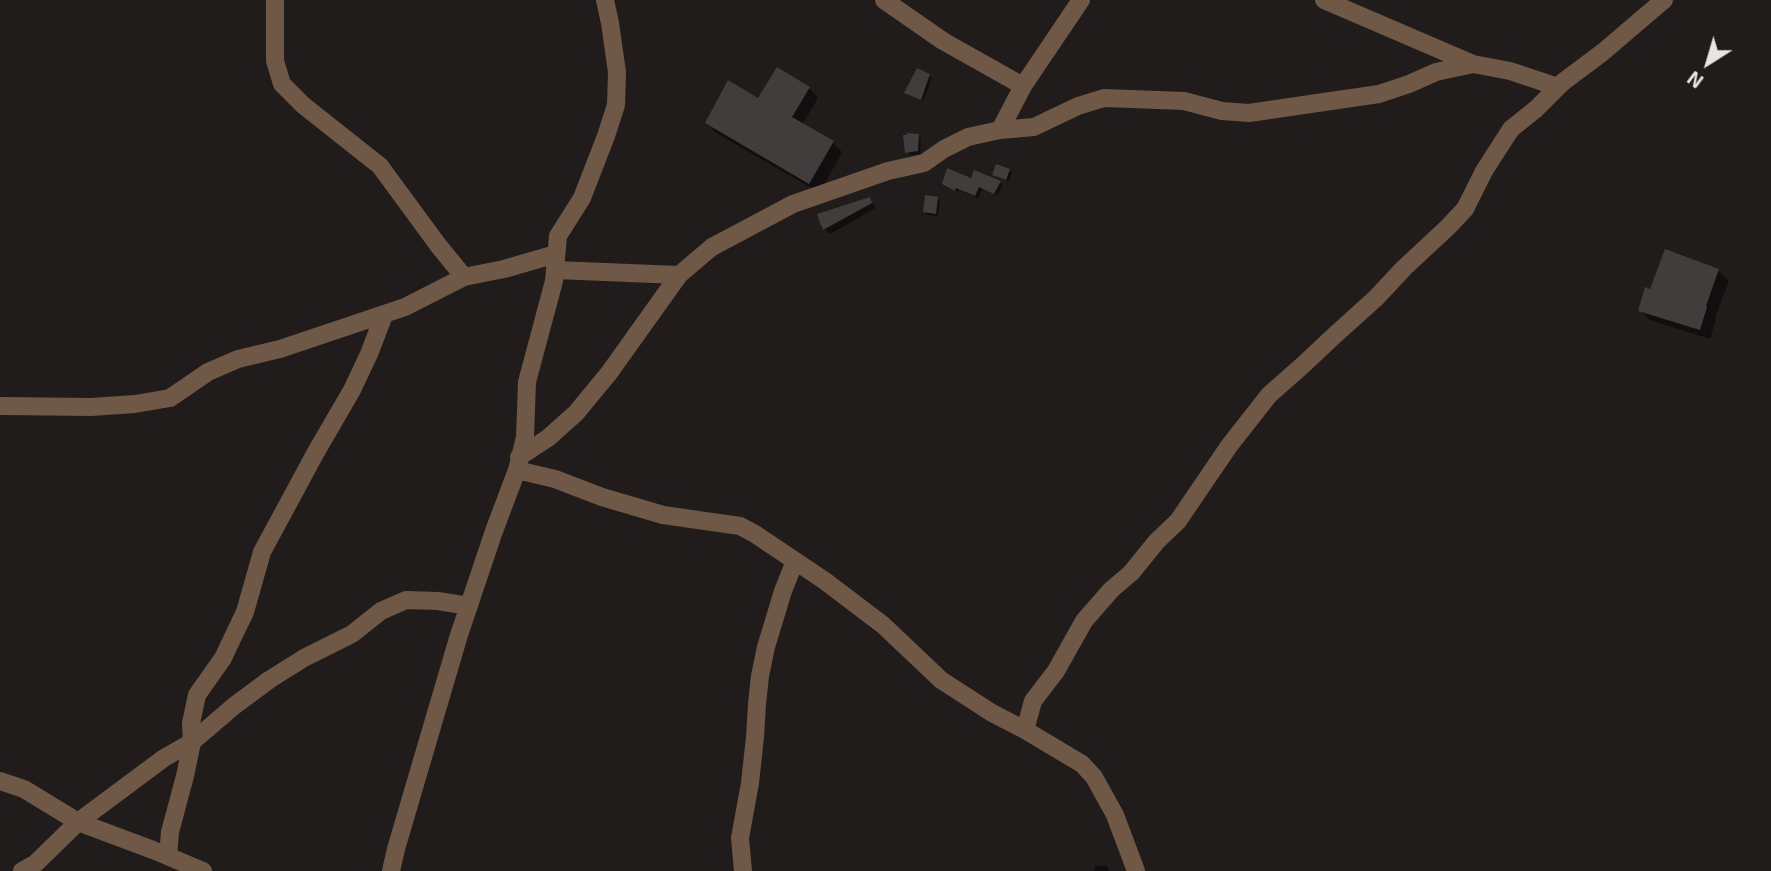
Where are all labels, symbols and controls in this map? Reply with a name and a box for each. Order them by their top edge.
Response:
north arrow [1673,28,1743,98]
text: N [1683,67,1707,93]

